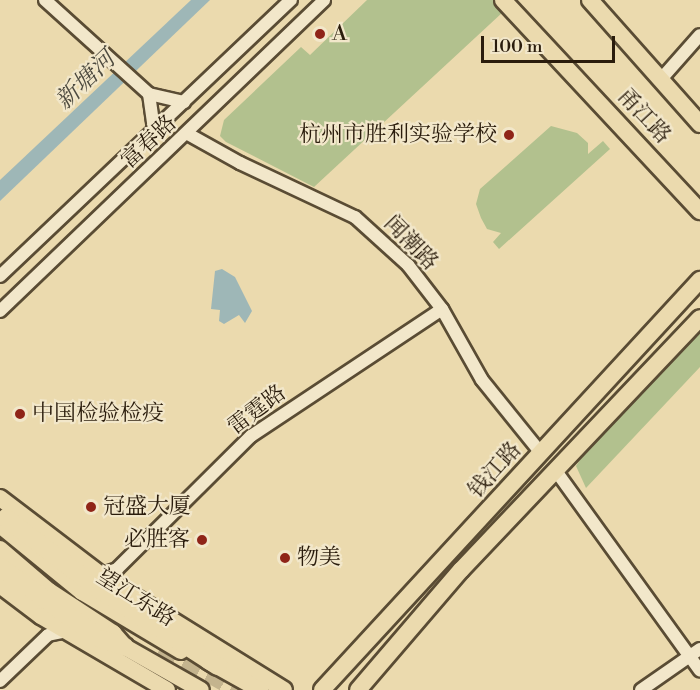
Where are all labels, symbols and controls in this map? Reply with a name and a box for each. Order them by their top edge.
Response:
place label: A [332,21,347,47]
scale bar [484,24,618,62]
marker: A [313,27,327,41]
text: 100 m [492,35,543,58]
water label: 新塘河 [50,46,122,116]
street label: 甬江路 [612,83,676,149]
street label: 富春路 [116,110,182,174]
place label: 杭州市胜利实验学校 [299,122,497,148]
marker: 杭州市胜利实验学校 [502,128,516,142]
street label: 闻潮路 [379,210,443,276]
street label: 雷霆路 [223,380,291,440]
place label: 中国检验检疫 [32,401,164,427]
marker: 中国检验检疫 [13,407,27,421]
street label: 钱江路 [463,437,527,503]
place label: 冠盛大厦 [103,494,191,520]
marker: 冠盛大厦 [84,500,98,514]
place label: 必胜客 [124,527,190,553]
marker: 必胜客 [195,533,209,547]
place label: 物美 [297,545,341,571]
marker: 物美 [278,551,292,565]
street label: 望江东路 [92,563,180,633]

